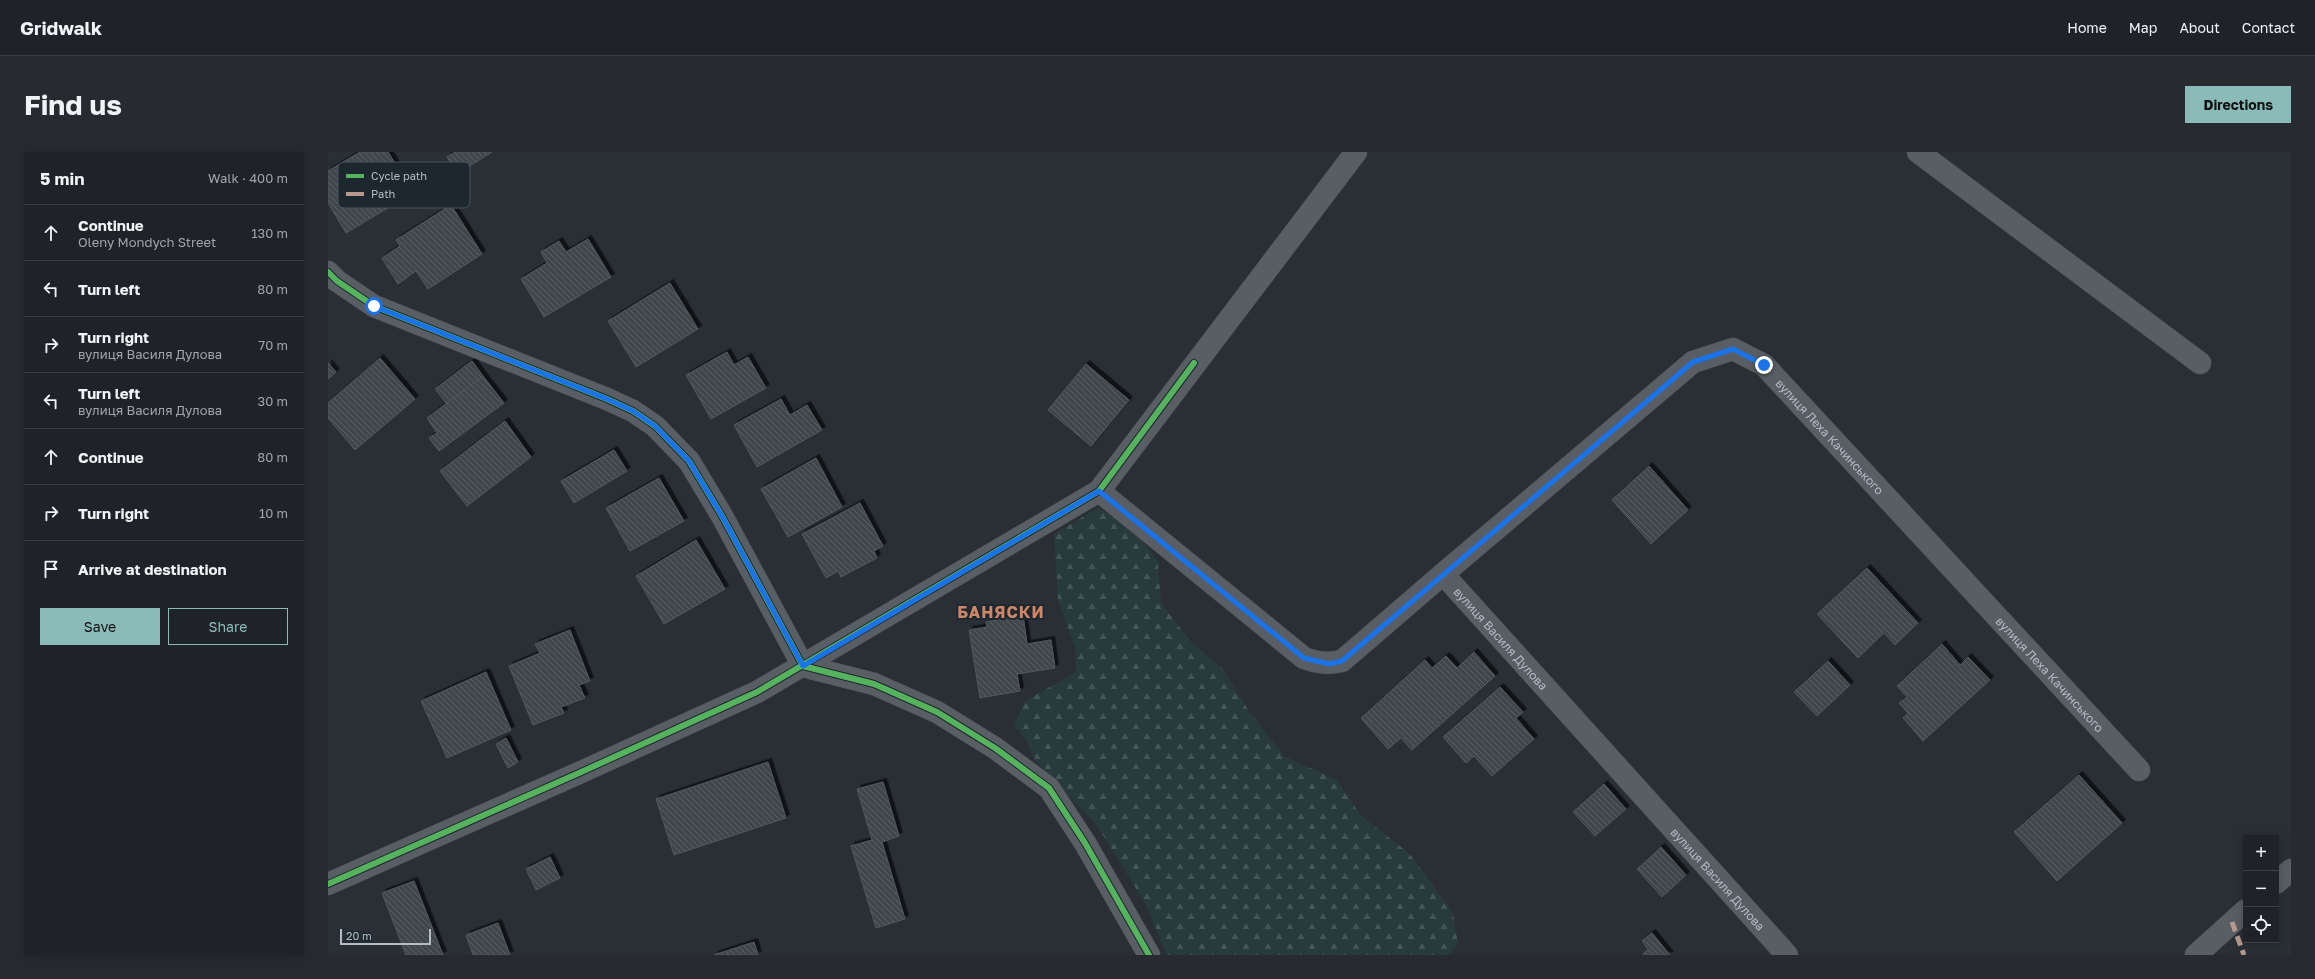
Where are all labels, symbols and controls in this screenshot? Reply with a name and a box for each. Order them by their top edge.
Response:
text: Gridwalk [20,16,102,39]
text: Home [2067,19,2107,36]
text: Map [2129,19,2157,36]
text: About [2179,19,2220,36]
text: Contact [2242,19,2295,36]
button: Directions [2185,86,2291,123]
text: Find us [24,88,122,121]
legend [338,162,470,208]
text: 5 min [40,168,84,189]
text: Cycle path [371,169,427,182]
text: Walk · 400 m [208,170,288,186]
text: Path [371,187,395,200]
text: Continue [78,216,144,234]
icon: ahead [40,222,62,244]
text: 130 m [251,225,288,241]
text: Oleny Mondych Street [78,234,216,250]
icon: left [40,278,62,300]
text: Turn left [78,280,140,298]
text: 80 m [257,281,288,297]
route start [365,297,383,315]
text: Turn right [78,328,149,346]
icon: right [40,334,62,356]
text: 70 m [258,337,288,353]
text: вулиця Василя Дулова [78,346,222,362]
route end [1755,356,1773,374]
street label: вулиця Леха Качинського [1773,375,1887,497]
text: Turn left [78,384,140,402]
icon: left [40,390,62,412]
text: 30 m [258,393,288,409]
text: вулиця Василя Дулова [78,402,222,418]
icon: ahead [40,446,62,468]
text: Continue [78,448,144,466]
text: 80 m [257,449,288,465]
icon: right [40,502,62,524]
text: Turn right [78,504,149,522]
text: 10 m [259,505,288,521]
icon: arrive [40,558,62,580]
text: Arrive at destination [78,560,227,578]
street label: вулиця Василя Дулова [1451,584,1551,693]
district label: БАНЯСКИ [957,602,1045,622]
button: Save [40,608,160,645]
button: Share [168,608,288,645]
street label: вулиця Леха Качинського [1993,613,2107,735]
street label: вулиця Василя Дулова [1668,824,1768,933]
map controls [2243,835,2279,943]
button: + [2243,835,2279,871]
button: − [2243,871,2279,907]
button: locate [2243,907,2279,943]
scale bar [340,927,431,946]
text: 20 m [346,929,372,942]

